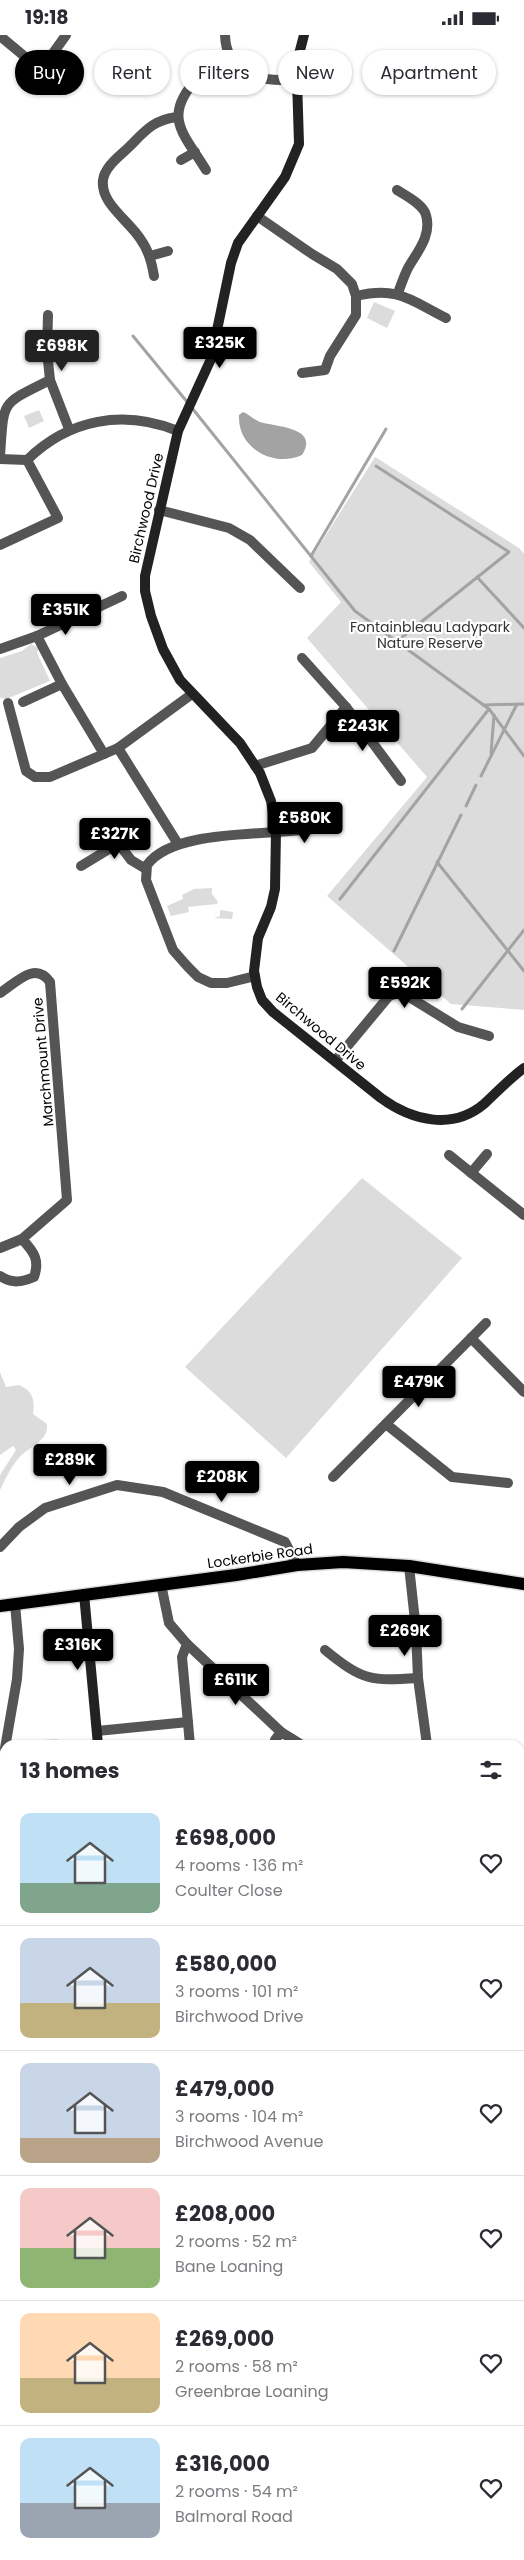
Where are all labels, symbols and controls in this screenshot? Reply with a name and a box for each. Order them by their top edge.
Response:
text: 19:18 [25,4,69,31]
chip: Buy [15,50,84,95]
chip: Rent [94,50,170,95]
chip: Filters [180,50,268,95]
chip: New [278,50,352,95]
chip: Apartment [362,50,496,95]
pin: £325K [185,327,255,369]
pin: £698K [27,329,97,372]
text: £325K [195,331,245,354]
text: £698K [36,334,88,357]
street label: Birchwood Drive [124,451,168,565]
pin: £351K [31,593,101,636]
text: £351K [42,598,90,621]
park label: Fontainbleau Ladypark Nature Reserve [350,617,511,653]
pin: £243K [328,709,398,752]
text: £243K [337,714,389,737]
pin: £580K [270,801,340,844]
text: £580K [279,806,331,829]
pin: £327K [80,817,150,860]
text: £327K [90,822,140,845]
pin: £592K [370,967,440,1009]
text: £592K [379,971,431,994]
street label: Birchwood Drive [272,987,371,1075]
street label: Marchmount Drive [27,996,59,1127]
pin: £479K [384,1365,454,1408]
text: £479K [394,1370,445,1393]
pin: £289K [35,1443,105,1486]
text: £289K [44,1448,96,1471]
pin: £208K [187,1461,257,1503]
text: £208K [196,1465,248,1488]
street label: Lockerbie Road [206,1539,314,1573]
pin: £269K [370,1615,440,1657]
text: £269K [380,1619,430,1642]
pin: £316K [43,1629,113,1671]
text: £316K [54,1633,102,1656]
pin: £611K [201,1663,271,1706]
text: £611K [214,1668,258,1691]
text: 13 homes [20,1756,119,1785]
icon: filters [477,1756,505,1784]
text: £698,000 [175,1823,276,1852]
icon: home [60,1833,120,1893]
icon: heart [477,1849,505,1877]
text: 4 rooms · 136 m² [175,1854,303,1877]
text: Coulter Close [175,1879,283,1902]
text: £580,000 [175,1949,277,1978]
icon: home [60,1958,120,2018]
icon: heart [477,1974,505,2002]
text: 3 rooms · 101 m² [175,1980,298,2003]
text: Birchwood Drive [175,2005,303,2028]
text: £479,000 [175,2074,274,2103]
icon: home [60,2083,120,2143]
icon: heart [477,2099,505,2127]
text: 3 rooms · 104 m² [175,2105,303,2128]
text: Birchwood Avenue [175,2130,323,2153]
text: £208,000 [175,2199,275,2228]
icon: home [60,2208,120,2268]
icon: heart [477,2224,505,2252]
text: 2 rooms · 52 m² [175,2230,297,2253]
text: Bane Loaning [175,2255,283,2278]
text: £269,000 [175,2324,274,2353]
icon: home [60,2333,120,2393]
icon: heart [477,2349,505,2377]
text: 2 rooms · 58 m² [175,2355,298,2378]
text: Greenbrae Loaning [175,2380,329,2403]
text: £316,000 [175,2449,270,2478]
icon: home [60,2458,120,2518]
icon: heart [477,2474,505,2502]
text: 2 rooms · 54 m² [175,2480,298,2503]
text: Balmoral Road [175,2505,293,2528]

